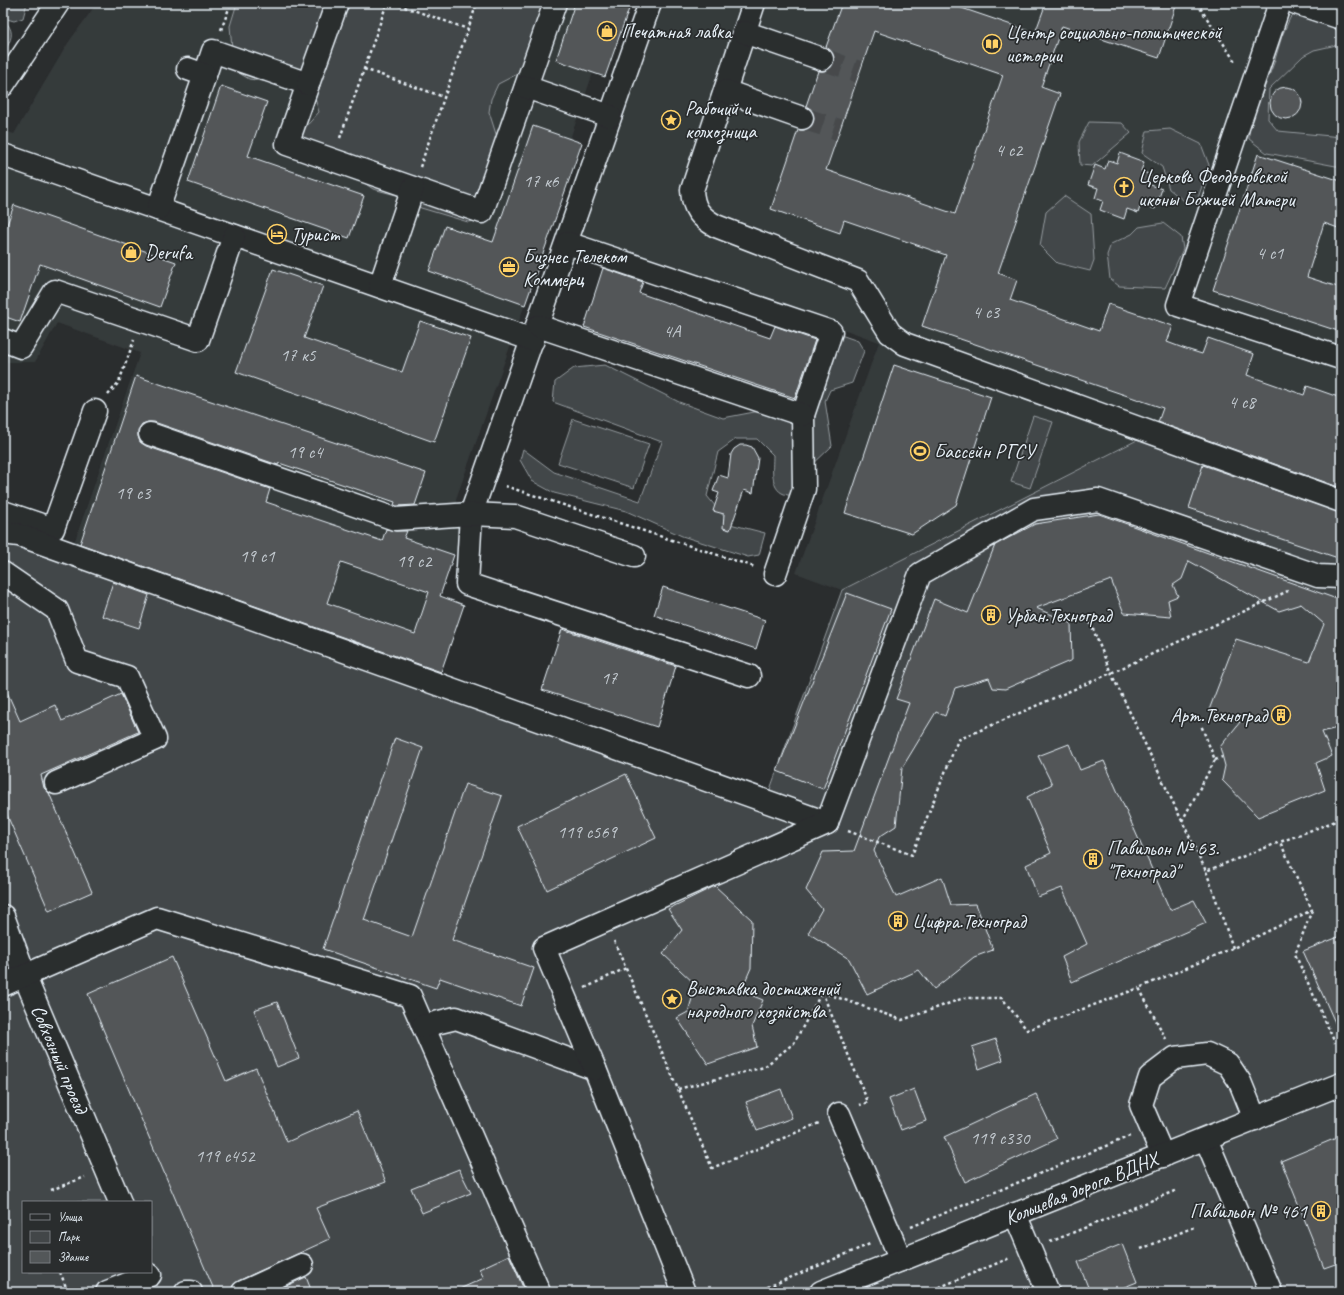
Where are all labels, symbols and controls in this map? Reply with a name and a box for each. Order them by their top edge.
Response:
place label: Печатная лавка [621,19,733,44]
shop icon: Печатная лавка [596,20,618,42]
place label: Центр социально-политической истории [1006,20,1223,68]
library icon: Центр социально-политической истории [981,33,1003,55]
place label: Рабочий и колхозница [685,96,757,145]
place icon: Рабочий и колхозница [660,109,682,131]
house number: 4 с2 [996,139,1024,161]
place label: Церковь Феодоровской иконы Божией Матери [1138,164,1296,212]
house number: 17 к6 [523,170,560,192]
church icon: Церковь Феодоровской иконы Божией Матери [1113,176,1135,198]
place label: Турист [291,222,340,247]
hotel icon: Турист [266,223,288,245]
place label: Derufa [145,240,194,265]
shop icon: Derufa [120,241,142,263]
house number: 4 с1 [1257,242,1284,264]
place label: Бизнес Телеком Коммерц [523,244,628,292]
office icon: Бизнес Телеком Коммерц [498,256,520,278]
house number: 4 с3 [973,301,1001,323]
house number: 4А [663,320,682,342]
house number: 17 к5 [280,344,317,366]
house number: 4 c8 [1229,391,1257,413]
place label: Бассейн РГСУ [934,439,1037,464]
sports icon: Бассейн РГСУ [909,440,931,462]
house number: 19 с4 [287,441,324,463]
house number: 19 с3 [115,482,152,504]
house number: 19 с1 [239,545,275,567]
house number: 19 с2 [396,550,433,572]
place label: Урбан.Техноград [1005,603,1113,628]
building icon: Урбан.Техноград [980,604,1002,626]
house number: 17 [601,667,618,689]
place label: Арт.Техноград [1170,703,1269,728]
building icon: Арт.Техноград [1270,704,1292,726]
house number: 119 с569 [557,821,619,843]
place label: Павильон № 63. "Техноград" [1107,836,1219,884]
building icon: Павильон № 63. "Техноград" [1082,848,1104,870]
place label: Цифра.Техноград [912,909,1027,934]
building icon: Цифра.Техноград [887,910,909,932]
place label: Выставка достижений народного хозяйства [686,976,842,1025]
place icon: Выставка достижений народного хозяйства [661,988,683,1010]
street label: Совхозный проезд [25,1001,94,1119]
house number: 119 с330 [970,1127,1032,1149]
house number: 119 с452 [195,1145,257,1167]
street label: Кольцевая дорога ВДНХ [1001,1145,1165,1231]
place label: Павильон № 461 [1190,1199,1308,1224]
building icon: Павильон № 461 [1310,1200,1332,1222]
legend [22,1201,152,1273]
text: Улица [58,1209,83,1225]
text: Парк [58,1229,81,1245]
text: Здание [58,1249,89,1265]

